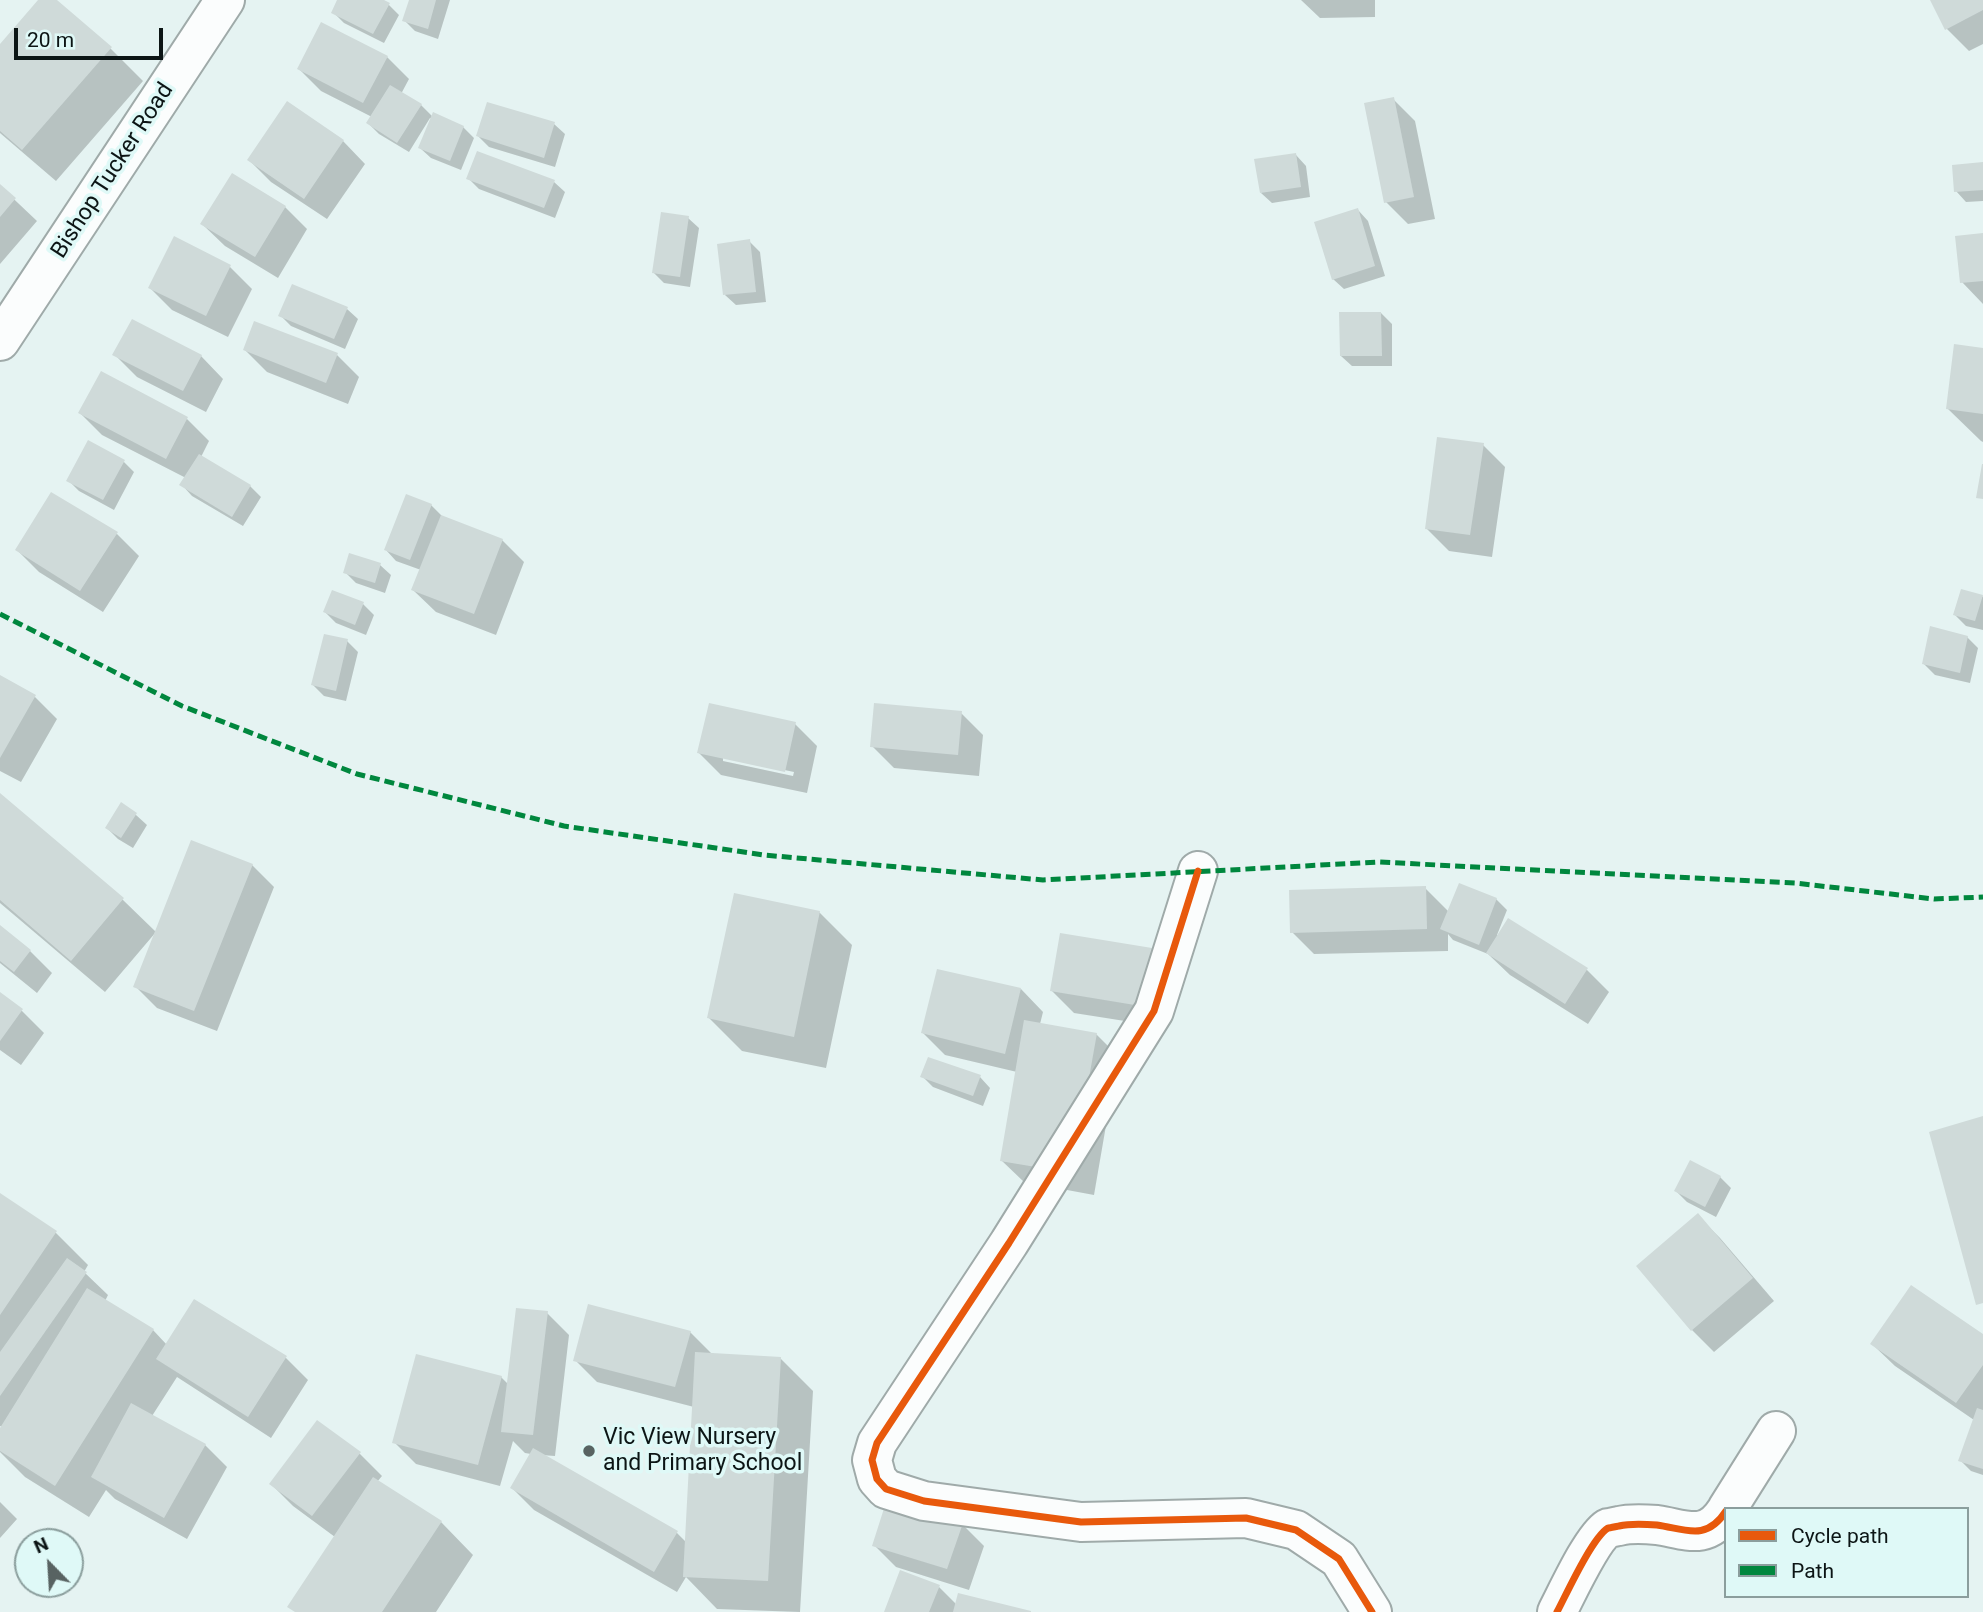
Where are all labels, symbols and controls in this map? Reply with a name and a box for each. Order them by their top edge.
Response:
scale bar [18,14,166,58]
text: 20 m [27,28,74,52]
street label: Bishop Tucker Road [46,78,180,264]
place label: Vic View Nursery and Primary School [603,1424,802,1478]
marker: Vic View Nursery and Primary School [581,1443,597,1459]
legend [1724,1507,1969,1598]
text: Cycle path [1791,1524,1889,1548]
north arrow [14,1528,84,1598]
text: N [30,1532,52,1558]
text: Path [1791,1559,1834,1583]

